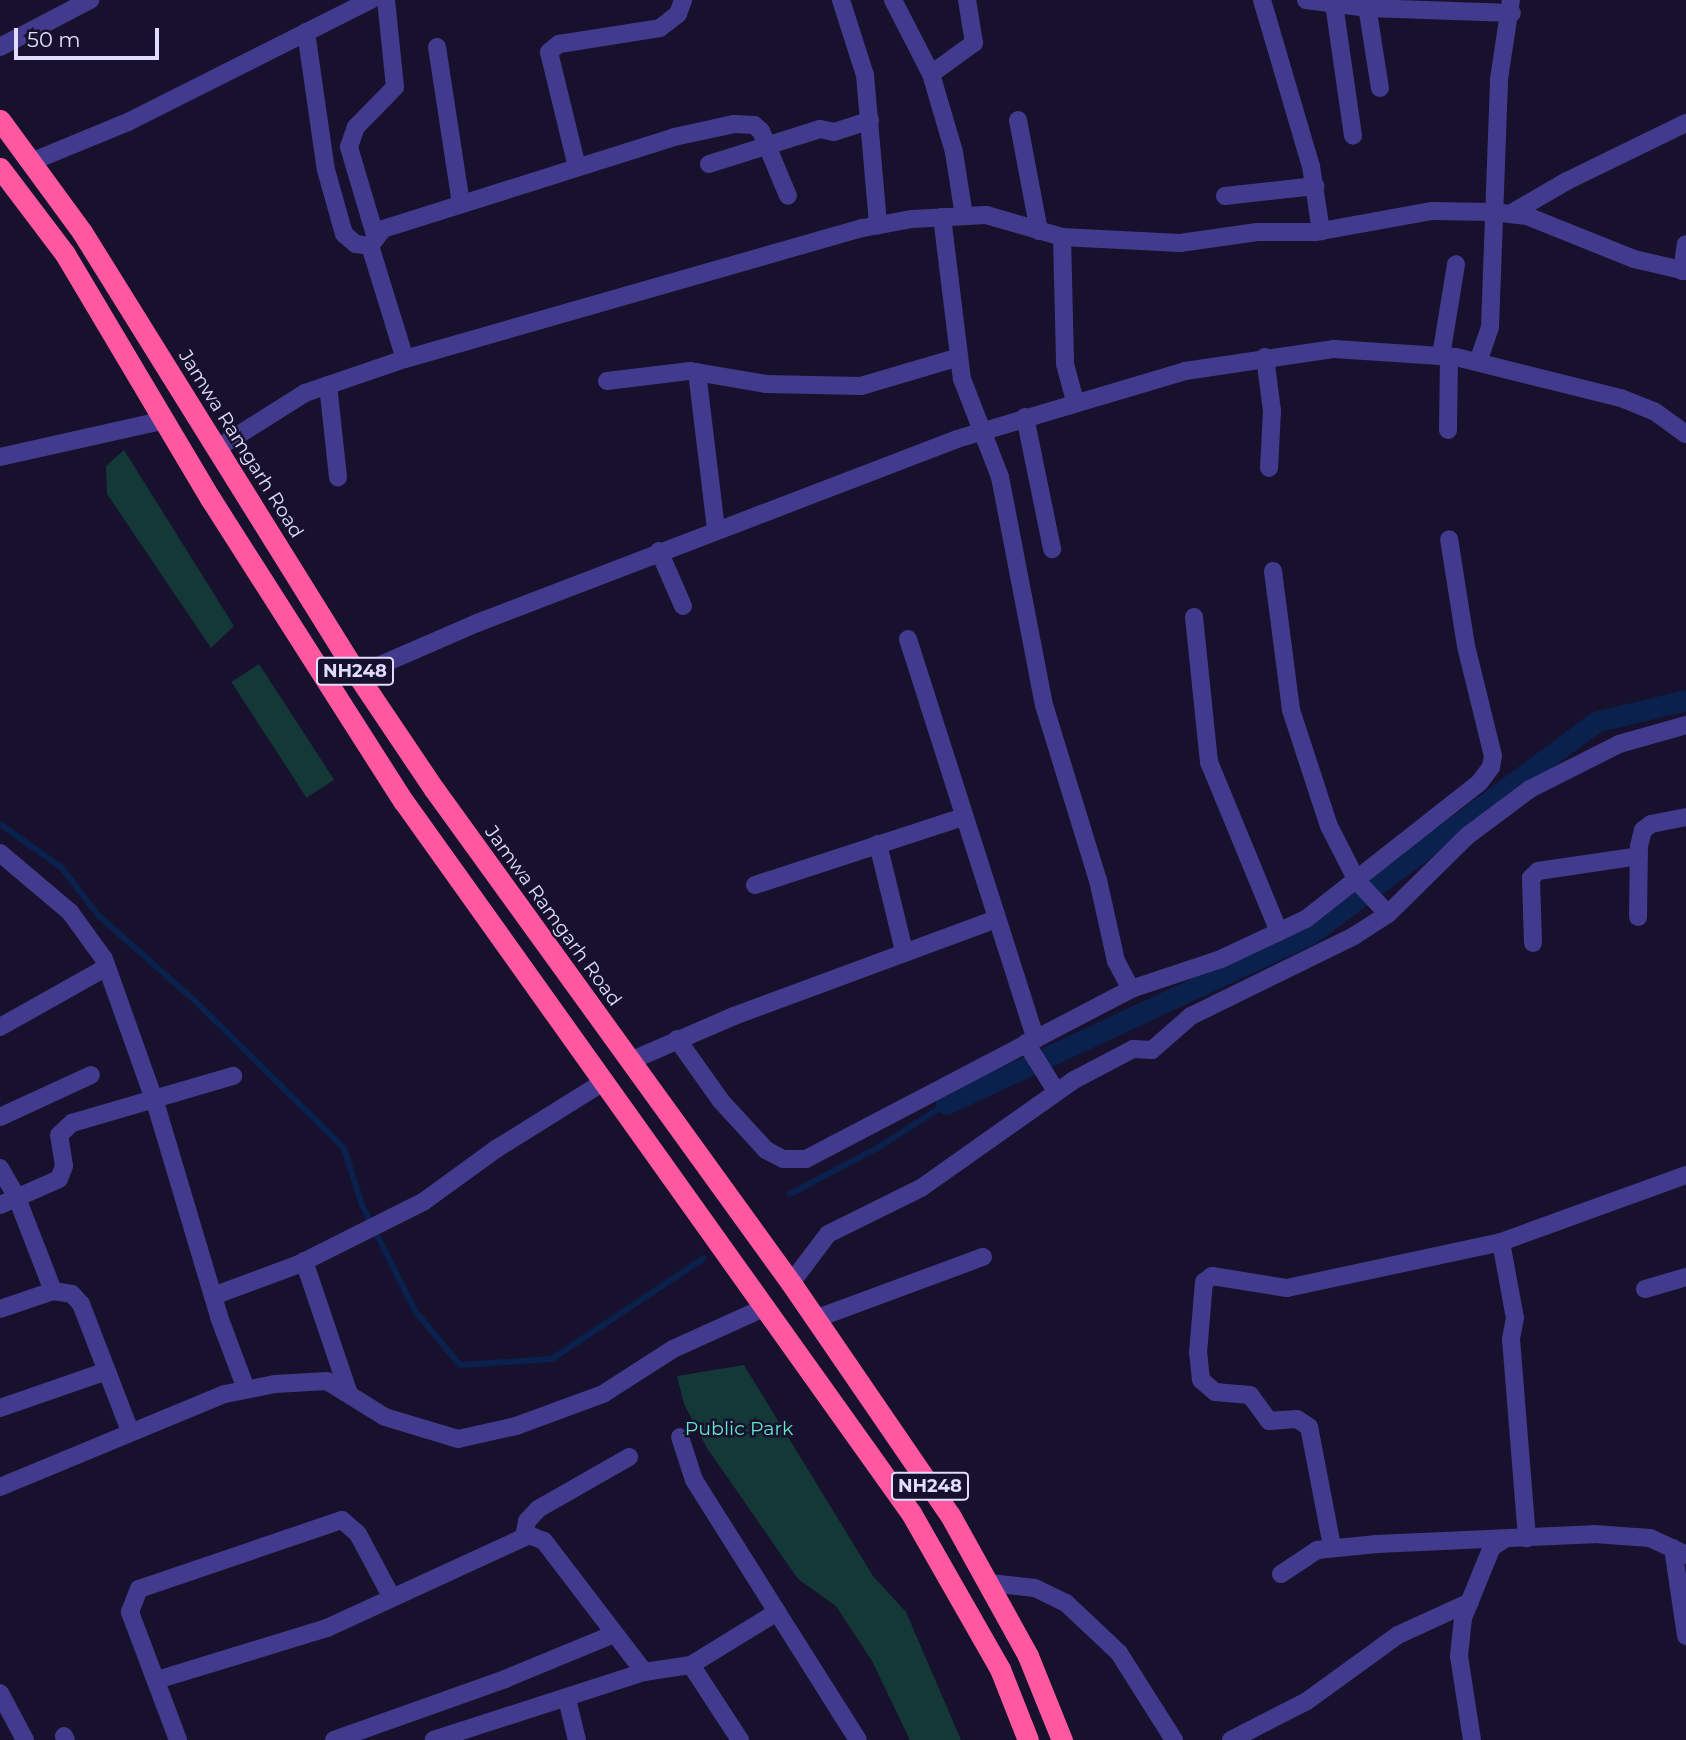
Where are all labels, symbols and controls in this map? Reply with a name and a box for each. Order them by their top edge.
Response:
scale bar [18,14,163,58]
text: 50 m [27,27,81,52]
street label: Jamwa Ramgarh Road [174,346,308,542]
road number: NH248 [315,656,395,686]
street label: Jamwa Ramgarh Road [480,821,626,1011]
park label: Public Park [685,1418,793,1440]
road number: NH248 [890,1471,970,1500]

